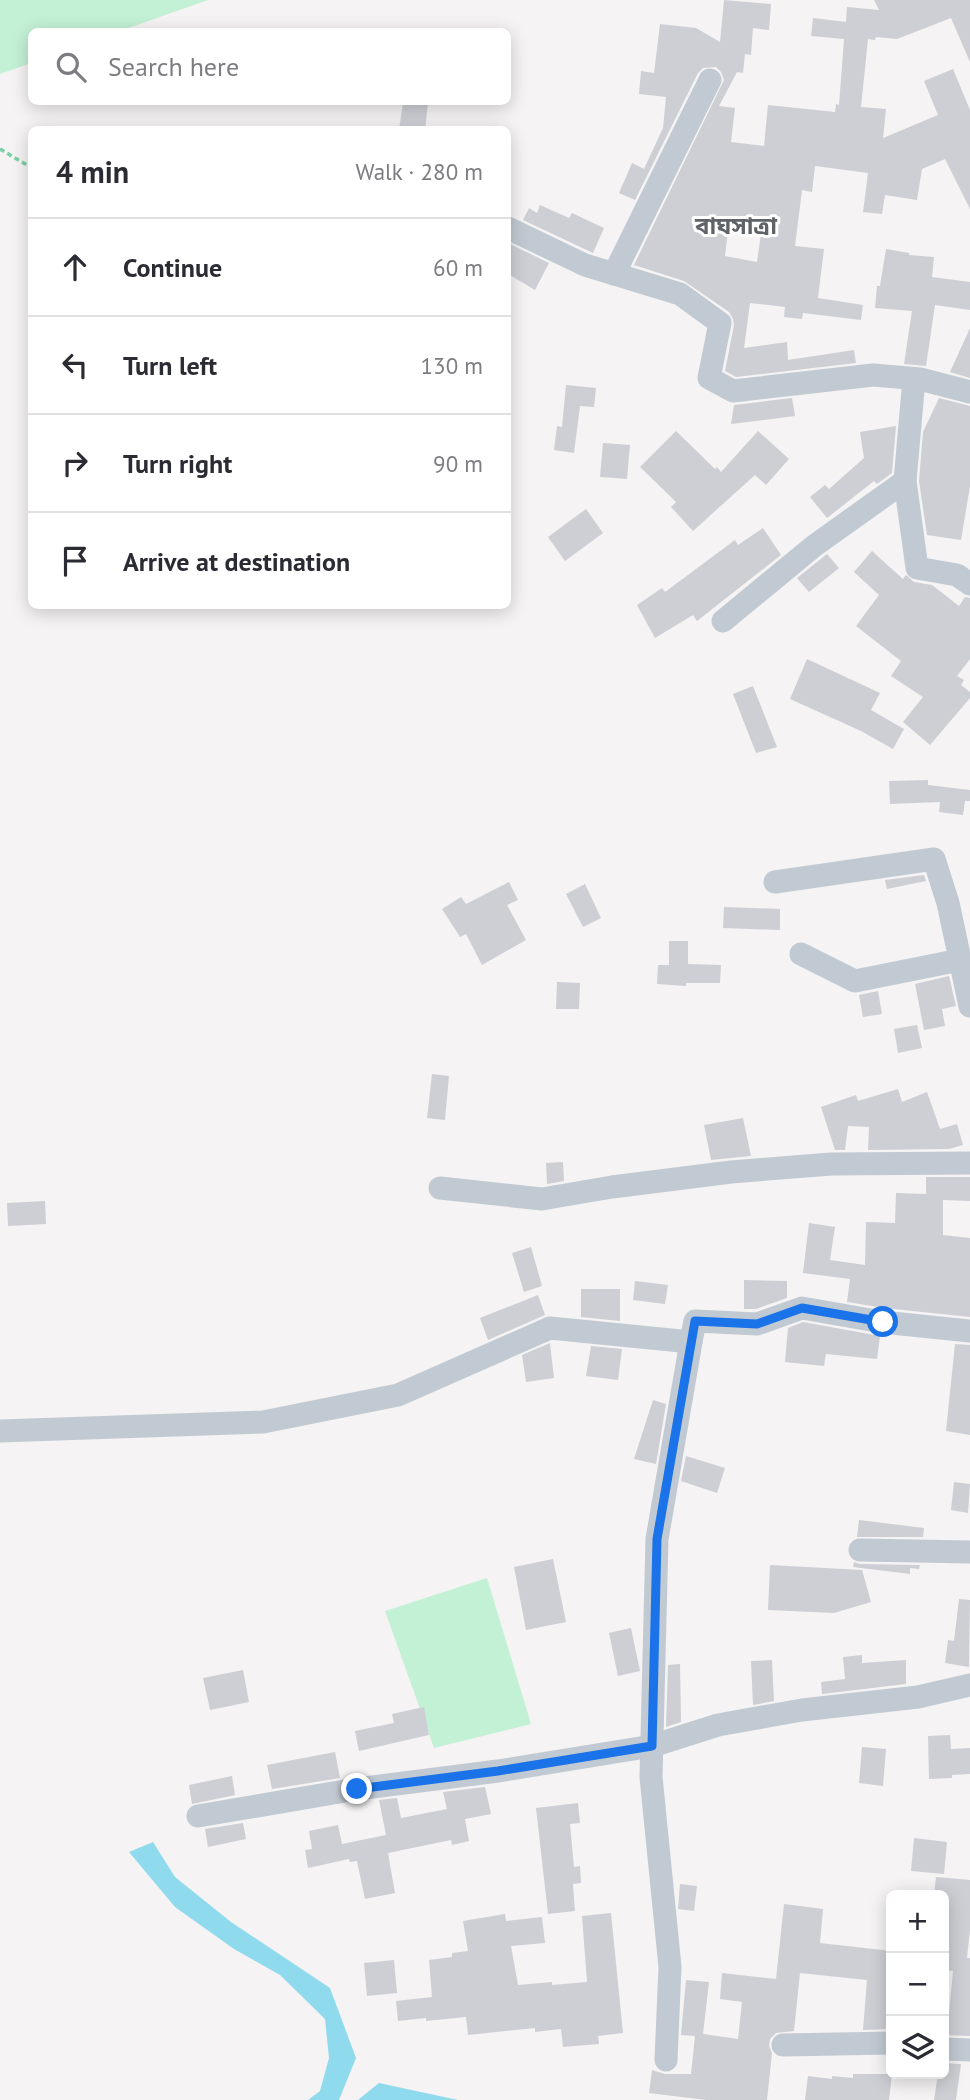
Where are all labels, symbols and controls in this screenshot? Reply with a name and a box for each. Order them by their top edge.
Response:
search box [28,28,511,105]
icon: search [52,48,90,86]
text: Search here [108,50,239,83]
text: 4 min [56,152,129,191]
text: Walk · 280 m [356,157,483,186]
district label: বাঘসাত্রা [694,210,778,241]
icon: ahead [56,248,94,286]
text: Continue [123,251,222,284]
text: 60 m [433,253,483,282]
icon: left [56,346,94,384]
text: Turn left [123,349,217,382]
text: 130 m [421,351,483,380]
icon: right [56,444,94,482]
text: Turn right [123,447,232,480]
text: 90 m [433,449,483,478]
icon: arrive [56,542,94,580]
text: Arrive at destination [123,545,350,578]
route start [867,1306,898,1337]
route end [341,1773,372,1804]
map controls [886,1890,949,2079]
button: + [886,1890,949,1953]
button: − [886,1953,949,2016]
button: layers [886,2016,949,2079]

